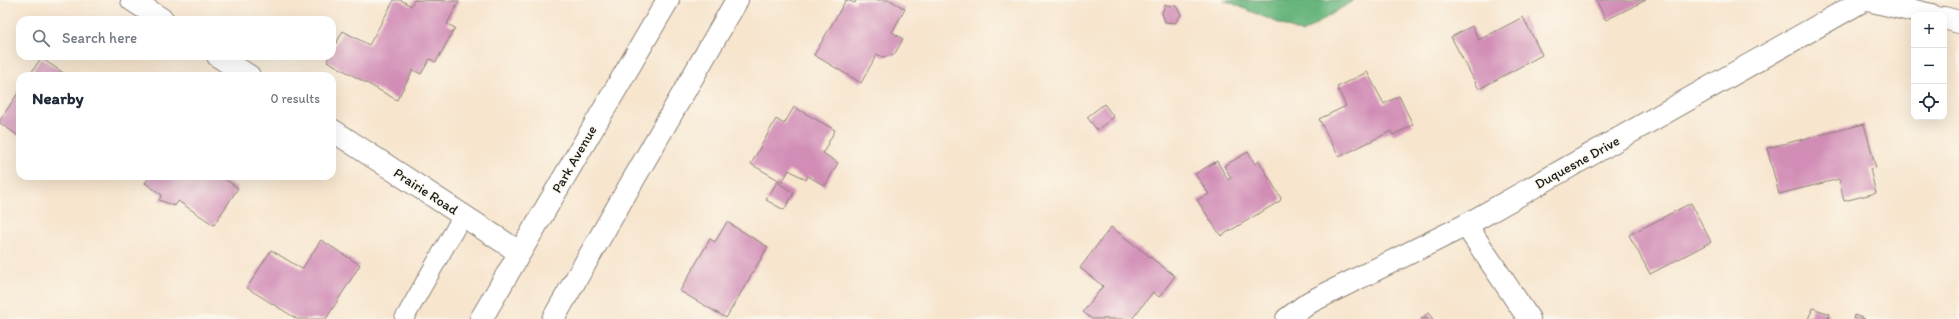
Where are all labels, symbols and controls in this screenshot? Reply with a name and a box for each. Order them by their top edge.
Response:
map controls [1911,12,1947,120]
button: + [1911,12,1947,48]
search box [16,16,336,60]
icon: search [30,27,52,49]
text: Search here [62,29,137,47]
button: − [1911,48,1947,84]
button: locate [1911,84,1947,120]
text: Nearby [32,88,84,108]
text: 0 results [270,91,320,106]
street label: Park Avenue [548,122,601,196]
street label: Duquesne Drive [1532,132,1623,193]
street label: Prairie Road [390,164,461,219]

